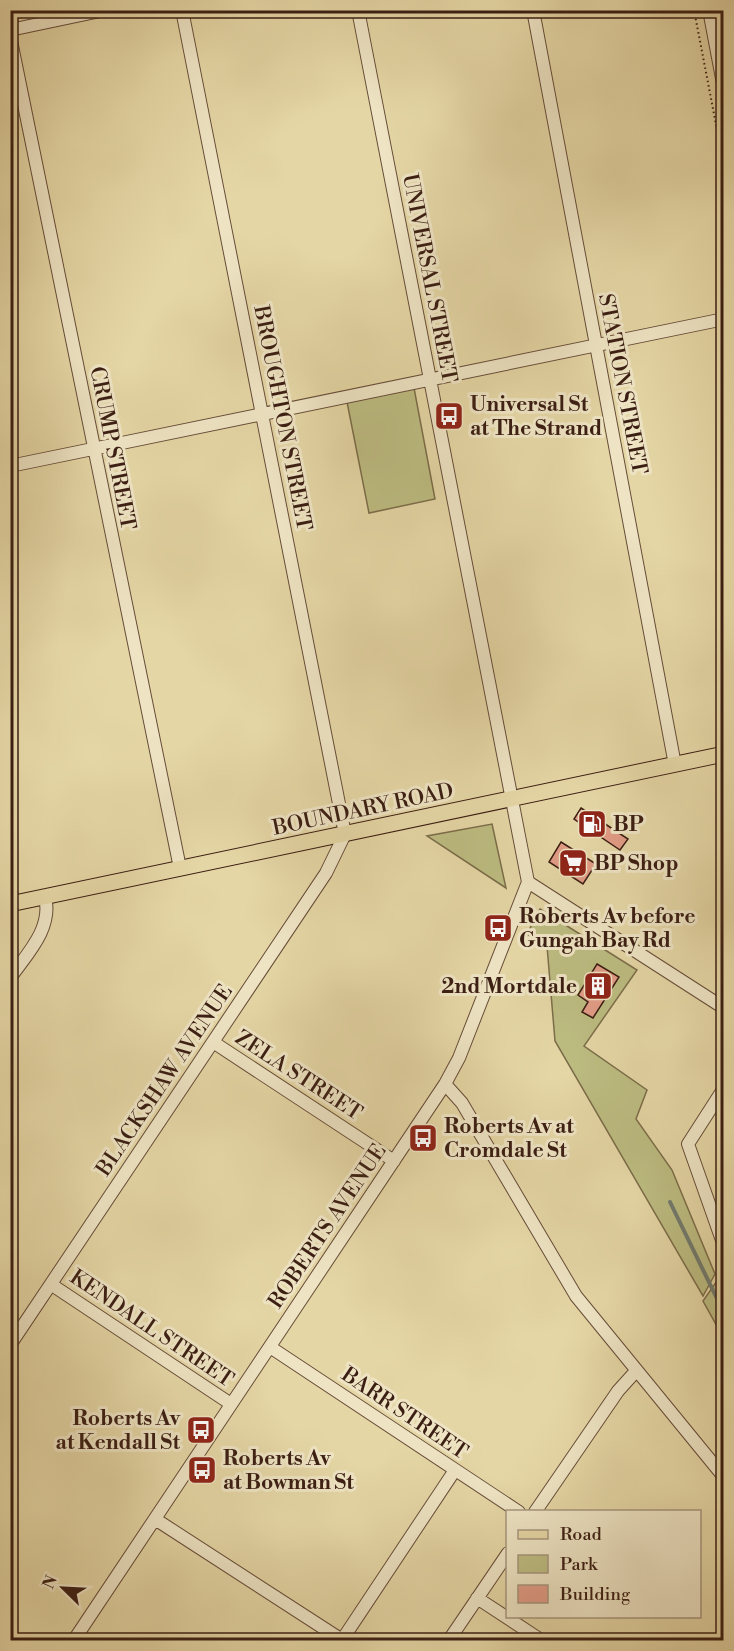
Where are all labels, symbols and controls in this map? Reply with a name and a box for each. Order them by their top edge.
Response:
street label: UNIVERSAL STREET [396,172,462,385]
street label: STATION STREET [592,292,652,477]
street label: BROUGHTON STREET [247,302,317,533]
street label: CRUMP STREET [83,364,141,532]
place label: Universal St at The Strand [470,392,602,442]
bus stop icon: Universal St at The Strand [433,400,465,432]
street label: BOUNDARY ROAD [269,778,456,842]
fuel station icon: BP [576,808,608,840]
place label: BP [613,812,644,838]
supermarket icon: BP Shop [557,847,589,879]
place label: BP Shop [594,851,678,877]
place label: Roberts Av before Gungah Bay Rd [519,904,696,954]
bus stop icon: Roberts Av before Gungah Bay Rd [482,912,514,944]
building icon: 2nd Mortdale [582,970,614,1002]
place label: 2nd Mortdale [441,974,577,1000]
street label: BLACKSHAW AVENUE [90,980,239,1182]
street label: ZELA STREET [230,1025,367,1127]
place label: Roberts Av at Cromdale St [444,1114,574,1164]
bus stop icon: Roberts Av at Cromdale St [407,1122,439,1154]
street label: ROBERTS AVENUE [263,1139,393,1314]
street label: KENDALL STREET [65,1264,238,1393]
street label: BARR STREET [336,1361,473,1466]
place label: Roberts Av at Kendall St [56,1406,181,1456]
bus stop icon: Roberts Av at Kendall St [185,1414,217,1446]
place label: Roberts Av at Bowman St [223,1446,354,1496]
bus stop icon: Roberts Av at Bowman St [186,1454,218,1486]
legend [506,1510,701,1618]
text: Road [560,1523,603,1546]
text: Park [560,1553,599,1576]
north arrow [33,1558,93,1618]
text: N [39,1572,62,1592]
text: Building [559,1583,631,1606]

